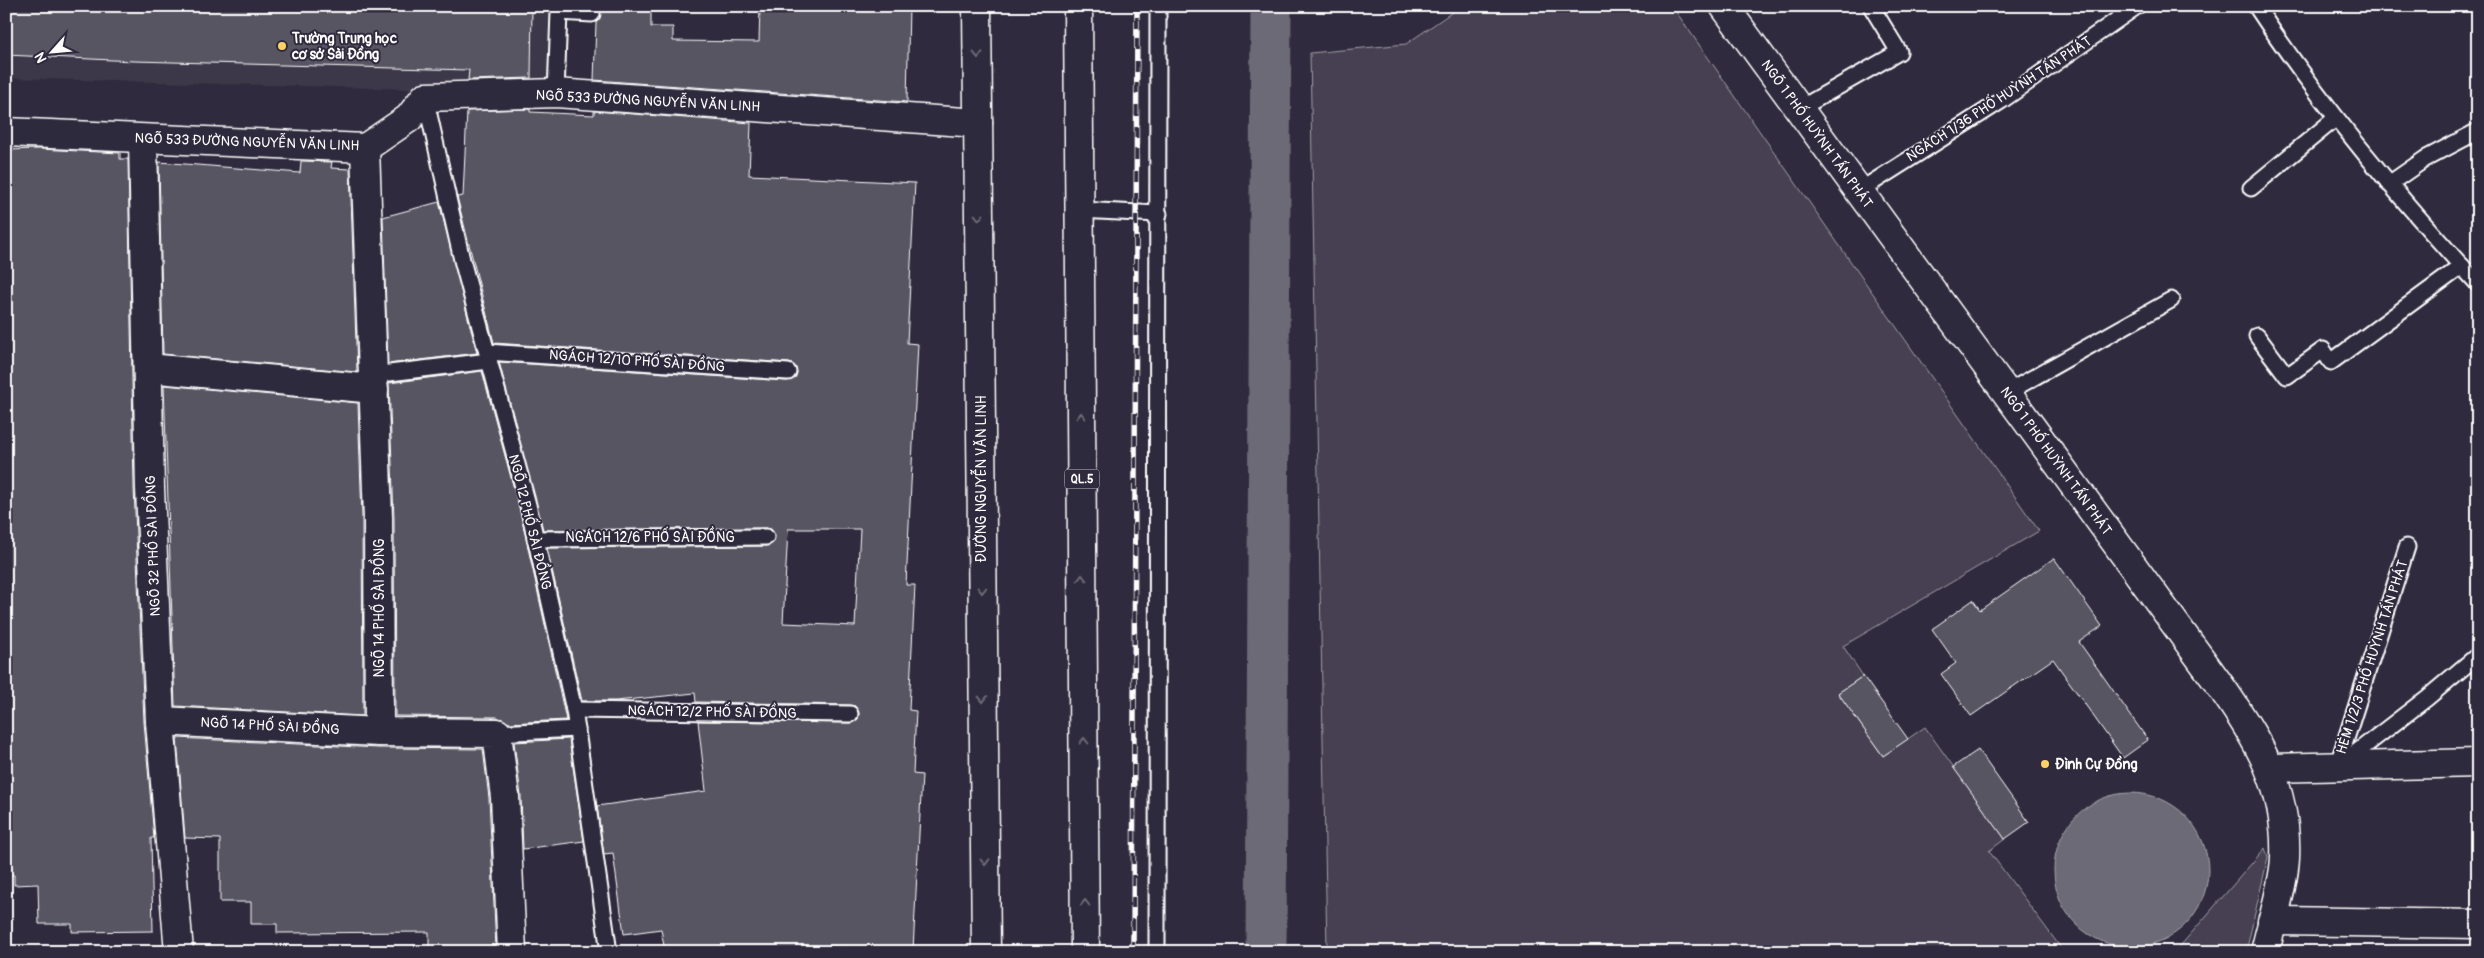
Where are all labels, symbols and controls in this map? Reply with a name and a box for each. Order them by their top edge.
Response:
north arrow [28,28,78,78]
place label: Trường Trung học cơ sở Sài Đồng [291,30,397,63]
street label: NGÁCH 1/36 PHỐ HUỲNH TẤN PHÁT [1902,30,2095,165]
marker: Trường Trung học cơ sở Sài Đồng [276,40,288,52]
text: N [31,50,51,66]
one-way arrow [973,52,983,59]
street label: NGÕ 1 PHỐ HUỲNH TẤN PHÁT [1758,55,1879,211]
street label: NGÕ 533 ĐƯỜNG NGUYỄN VĂN LINH [535,84,761,115]
street label: NGÕ 533 ĐƯỜNG NGUYỄN VĂN LINH [134,127,360,154]
one-way arrow [974,214,984,222]
street label: NGÁCH 12/10 PHỐ SÀI ĐỒNG [548,343,726,376]
street label: NGÕ 1 PHỐ HUỲNH TẤN PHÁT [1997,382,2118,538]
street label: ĐƯỜNG NGUYỄN VĂN LINH [970,395,990,563]
one-way arrow [1076,411,1086,419]
street label: NGÕ 12 PHỐ SÀI ĐỒNG [505,452,558,591]
road number: QL.5 [1064,469,1100,488]
street label: NGÕ 32 PHỐ SÀI ĐỒNG [139,475,164,617]
street label: NGÁCH 12/6 PHỐ SÀI ĐỒNG [565,526,735,546]
street label: NGÕ 14 PHỐ SÀI ĐỒNG [368,538,388,678]
street label: HẺM 1/2/3 PHỐ HUỲNH TẤN PHÁT [2330,557,2412,756]
one-way arrow [1077,574,1087,582]
one-way arrow [977,586,987,594]
one-way arrow [978,696,988,704]
street label: NGÁCH 12/2 PHỐ SÀI ĐỒNG [627,699,797,722]
street label: NGÕ 14 PHỐ SÀI ĐỒNG [200,711,340,738]
one-way arrow [1078,736,1089,744]
place label: Đình Cự Đồng [2055,755,2137,773]
marker: Đình Cự Đồng [2039,758,2051,770]
one-way arrow [980,858,990,866]
one-way arrow [1080,899,1090,906]

